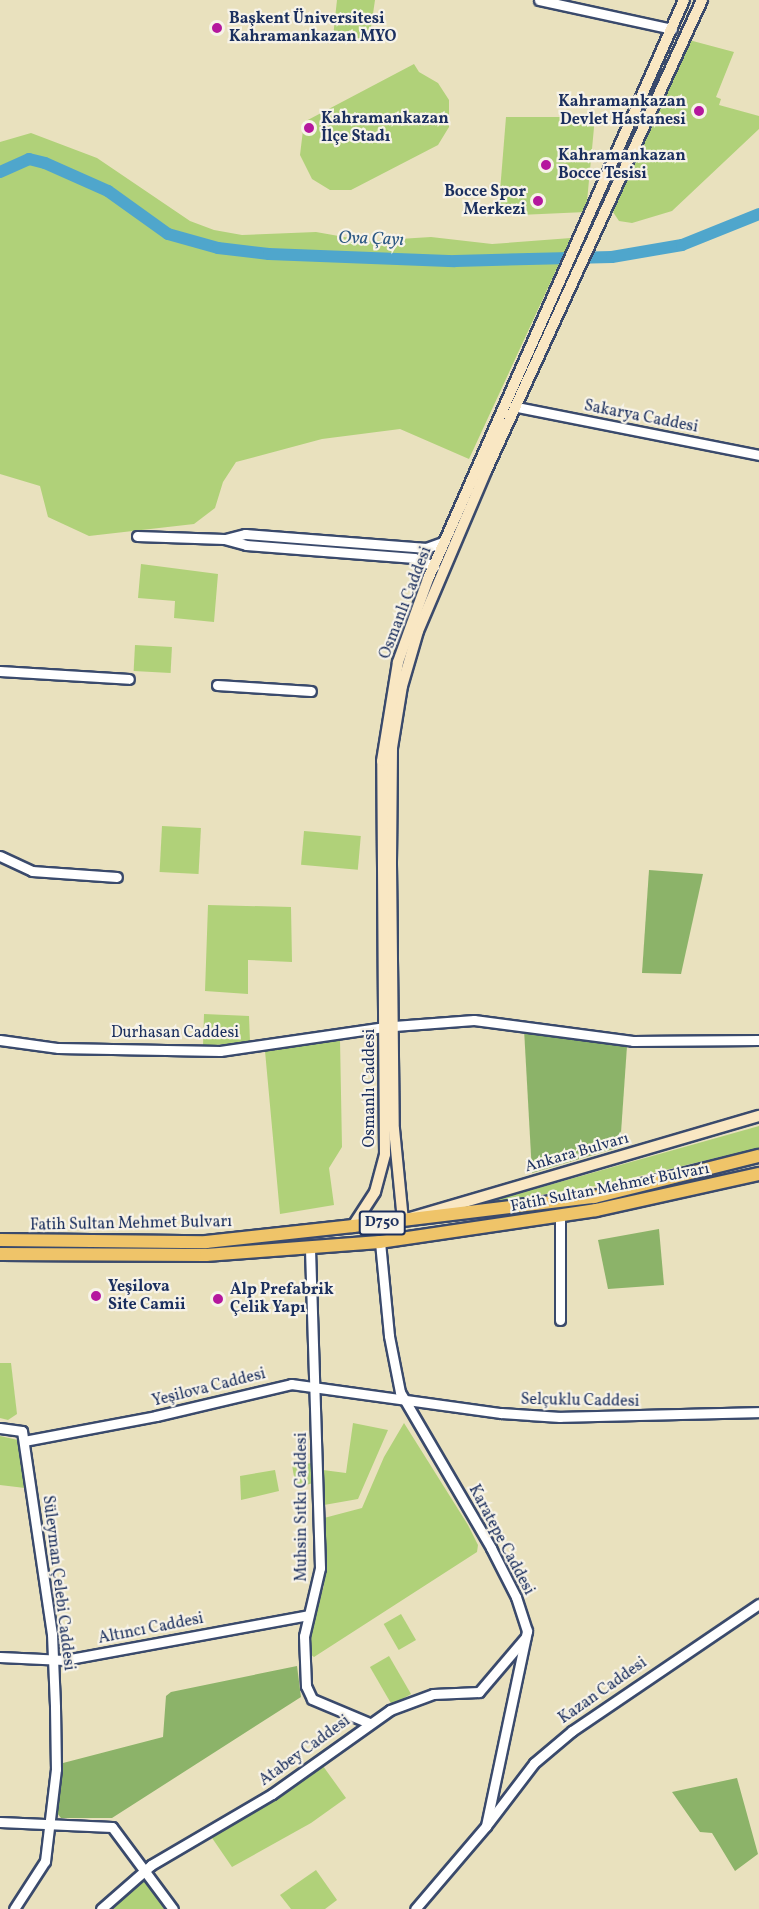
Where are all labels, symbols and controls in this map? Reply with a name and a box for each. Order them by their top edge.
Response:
place label: Başkent Üniversitesi Kahramankazan MYO [229,9,396,47]
marker: Başkent Üniversitesi Kahramankazan MYO [210,21,224,35]
place label: Kahramankazan Devlet Hastanesi [558,92,686,130]
marker: Kahramankazan Devlet Hastanesi [690,102,708,120]
place label: Kahramankazan İlçe Stadı [321,109,449,147]
marker: Kahramankazan İlçe Stadı [302,121,316,135]
place label: Kahramankazan Bocce Tesisi [558,146,686,184]
marker: Kahramankazan Bocce Tesisi [539,158,553,172]
place label: Bocce Spor Merkezi [444,182,526,220]
marker: Bocce Spor Merkezi [531,194,545,208]
water label: Ova Çayı [338,228,404,252]
street label: Sakarya Caddesi [582,397,700,437]
street label: Osmanlı Caddesi [376,544,436,662]
street label: Durhasan Caddesi [111,1023,239,1043]
street label: Osmanlı Caddesi [360,1029,380,1147]
street label: Ankara Bulvarı [523,1129,631,1177]
street label: Fatih Sultan Mehmet Bulvarı [509,1159,711,1217]
road number: D750 [358,1211,406,1235]
street label: Fatih Sultan Mehmet Bulvarı [30,1213,232,1235]
place label: Yeşilova Site Camii [108,1277,186,1315]
place label: Alp Prefabrik Çelik Yapı [230,1280,334,1318]
marker: Yeşilova Site Camii [89,1289,103,1303]
marker: Alp Prefabrik Çelik Yapı [211,1292,225,1306]
street label: Yeşilova Caddesi [150,1365,268,1411]
street label: Selçuklu Caddesi [520,1390,640,1412]
street label: Muhsin Sıtkı Caddesi [292,1432,312,1582]
street label: Karatepe Caddesi [464,1482,538,1598]
street label: Süleyman Çelebi Caddesi [38,1494,78,1672]
street label: Altıncı Caddesi [97,1609,205,1649]
street label: Kazan Caddesi [555,1654,651,1728]
street label: Atabey Caddesi [256,1711,354,1791]

